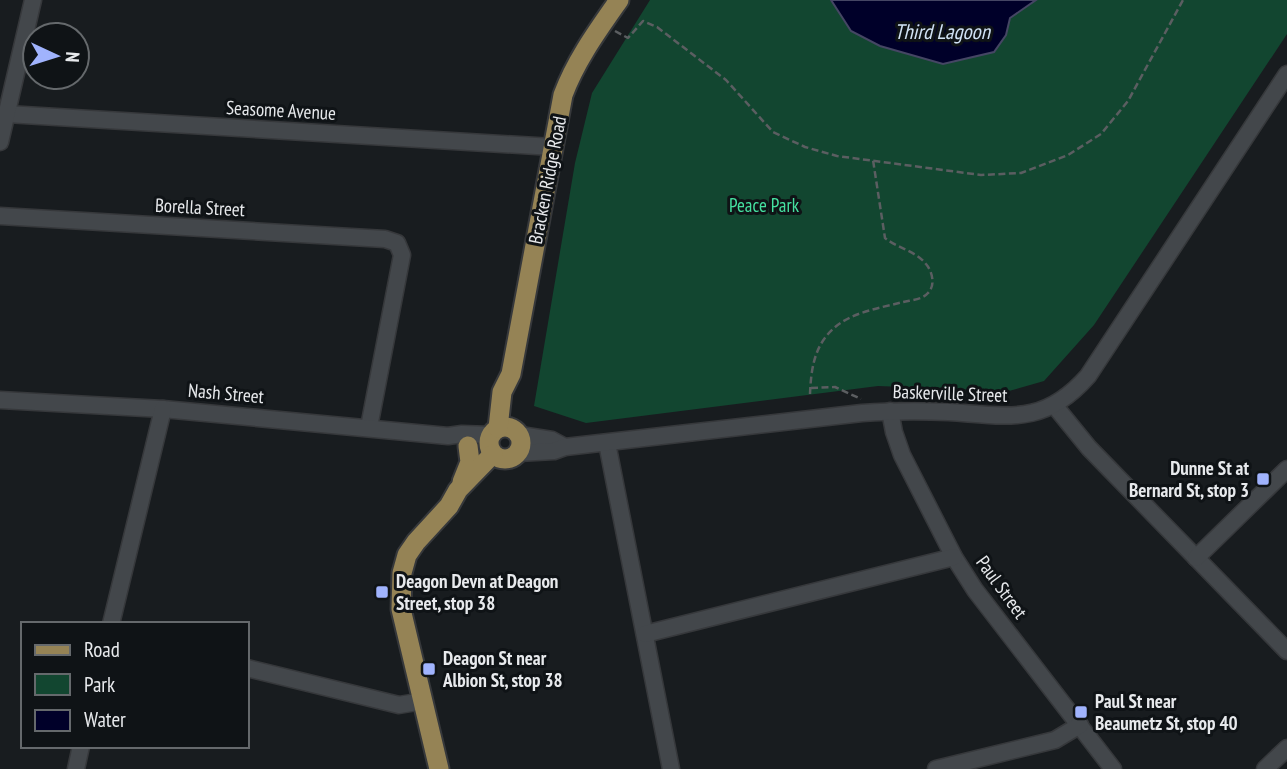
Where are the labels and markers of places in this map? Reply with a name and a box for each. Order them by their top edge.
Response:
place label: Dunne St at Bernard St, stop 3 [1129,456,1249,502]
marker: Dunne St at Bernard St, stop 3 [1255,471,1271,487]
place label: Deagon Devn at Deagon Street, stop 38 [396,569,558,615]
marker: Deagon Devn at Deagon Street, stop 38 [374,584,390,600]
place label: Deagon St near Albion St, stop 38 [442,646,563,692]
marker: Deagon St near Albion St, stop 38 [421,661,437,677]
place label: Paul St near Beaumetz St, stop 40 [1095,689,1238,735]
marker: Paul St near Beaumetz St, stop 40 [1073,704,1089,720]

